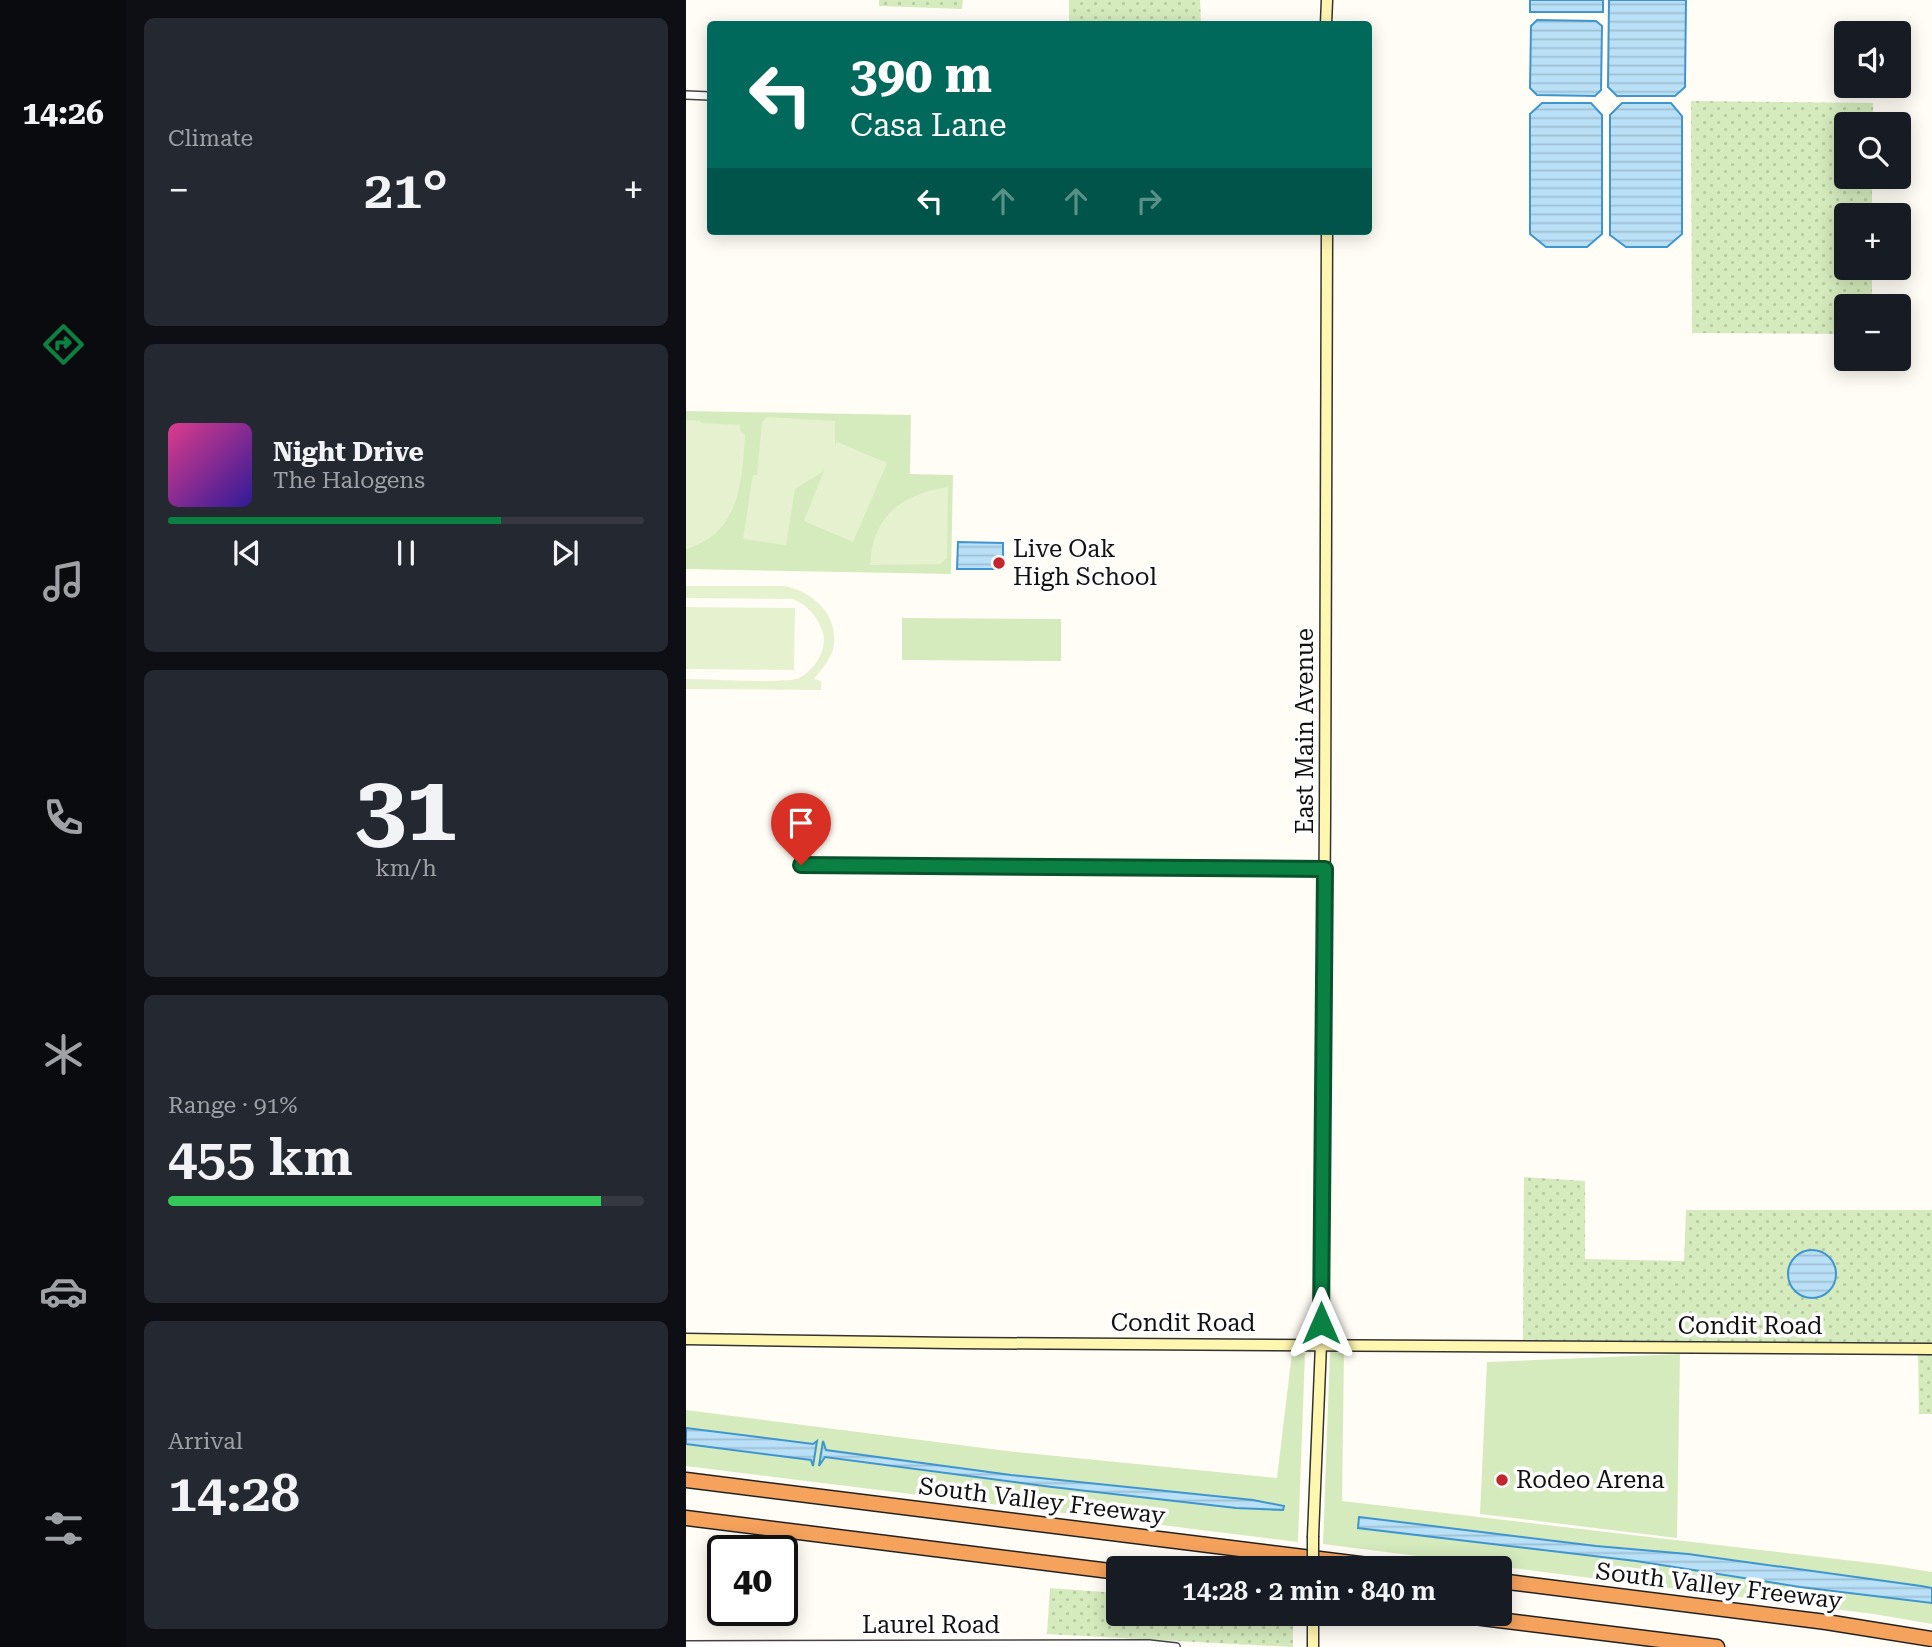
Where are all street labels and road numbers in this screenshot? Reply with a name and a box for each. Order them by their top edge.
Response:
street label: East Main Avenue [1291,628,1319,834]
street label: Condit Road [1111,1309,1255,1337]
street label: Condit Road [1678,1312,1822,1340]
street label: South Valley Freeway [917,1472,1168,1530]
street label: South Valley Freeway [1594,1557,1845,1615]
street label: Laurel Road [862,1611,1000,1639]

